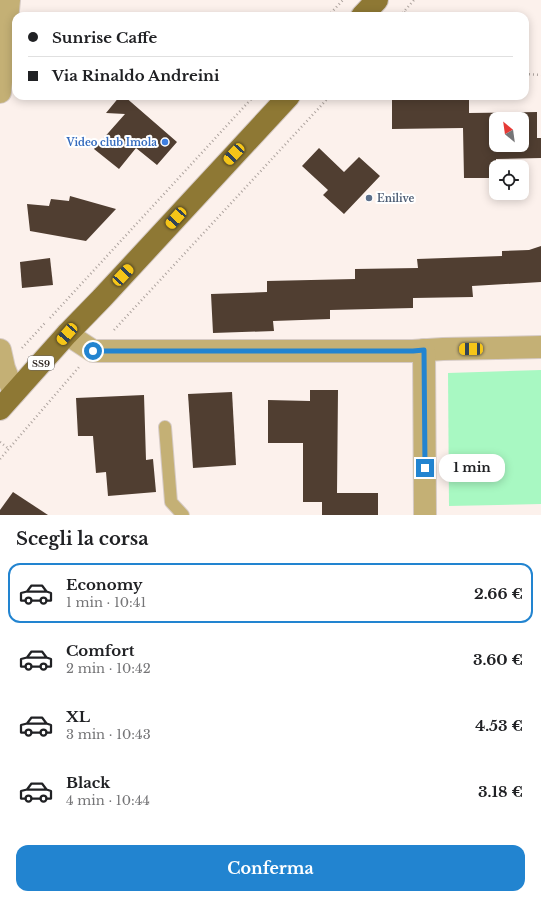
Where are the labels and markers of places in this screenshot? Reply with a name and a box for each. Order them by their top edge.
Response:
place label: Video club Imola [66,136,157,149]
marker: Video club Imola [160,137,170,147]
place label: Enilive [377,192,415,205]
marker: Enilive [364,193,374,203]

